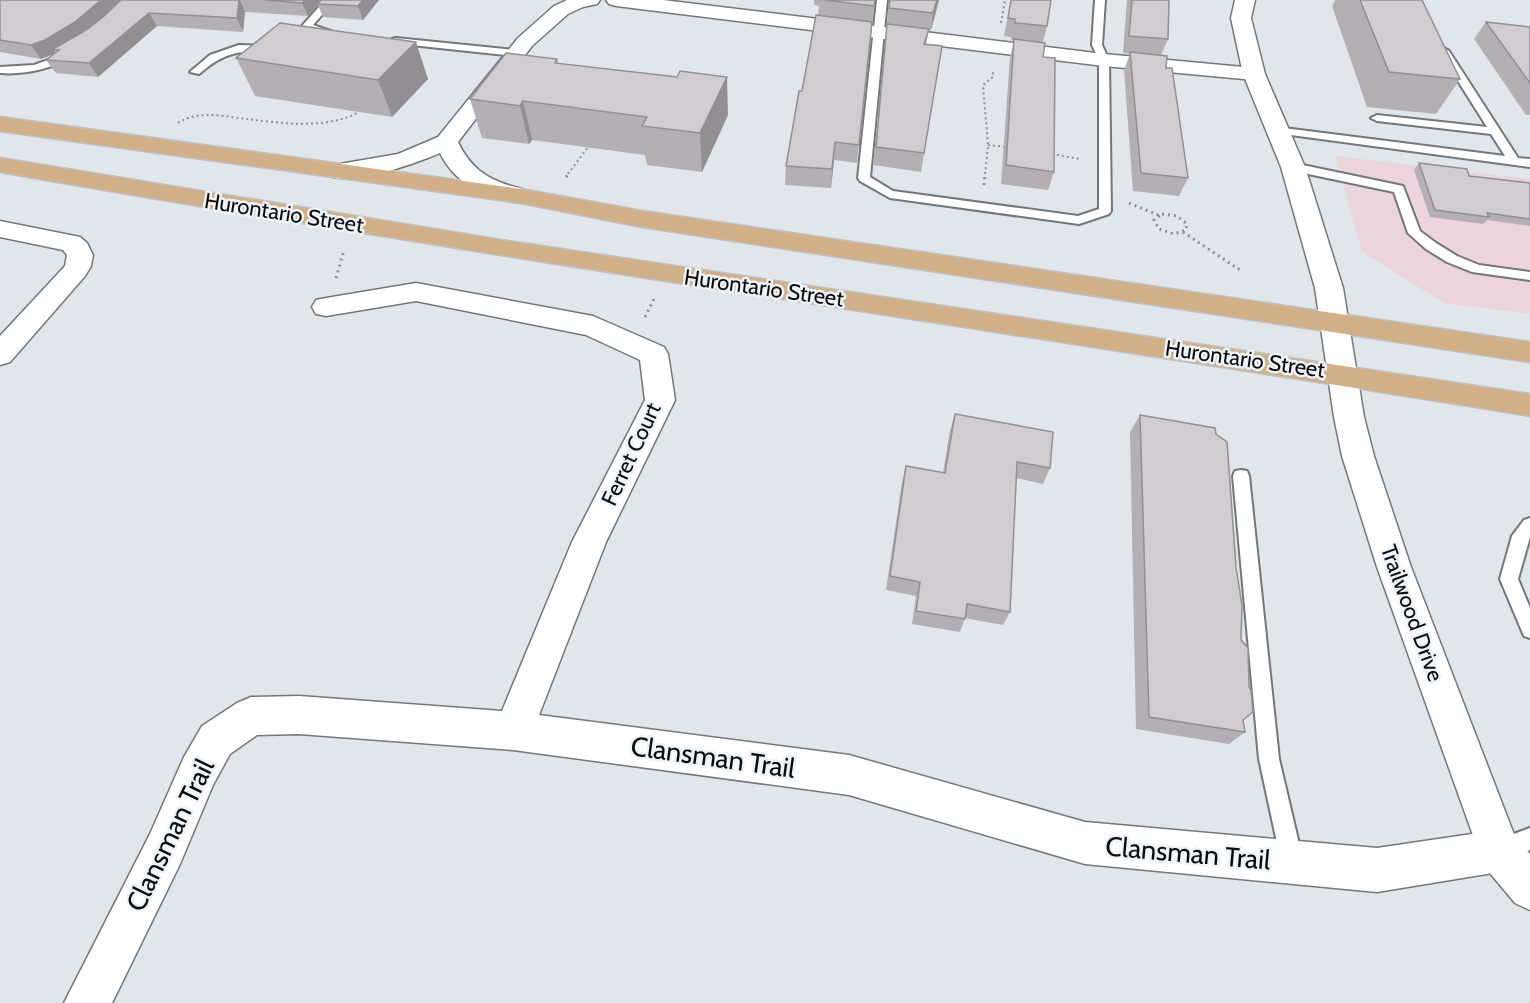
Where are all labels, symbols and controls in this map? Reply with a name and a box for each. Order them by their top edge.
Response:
street label: Hurontario Street [202,187,366,239]
street label: Hurontario Street [682,263,846,313]
street label: Hurontario Street [1163,334,1327,384]
street label: Ferret Court [595,398,667,510]
street label: Trailwood Drive [1375,541,1449,685]
street label: Clansman Trail [629,729,798,785]
street label: Clansman Trail [119,753,221,917]
street label: Clansman Trail [1104,829,1272,877]

